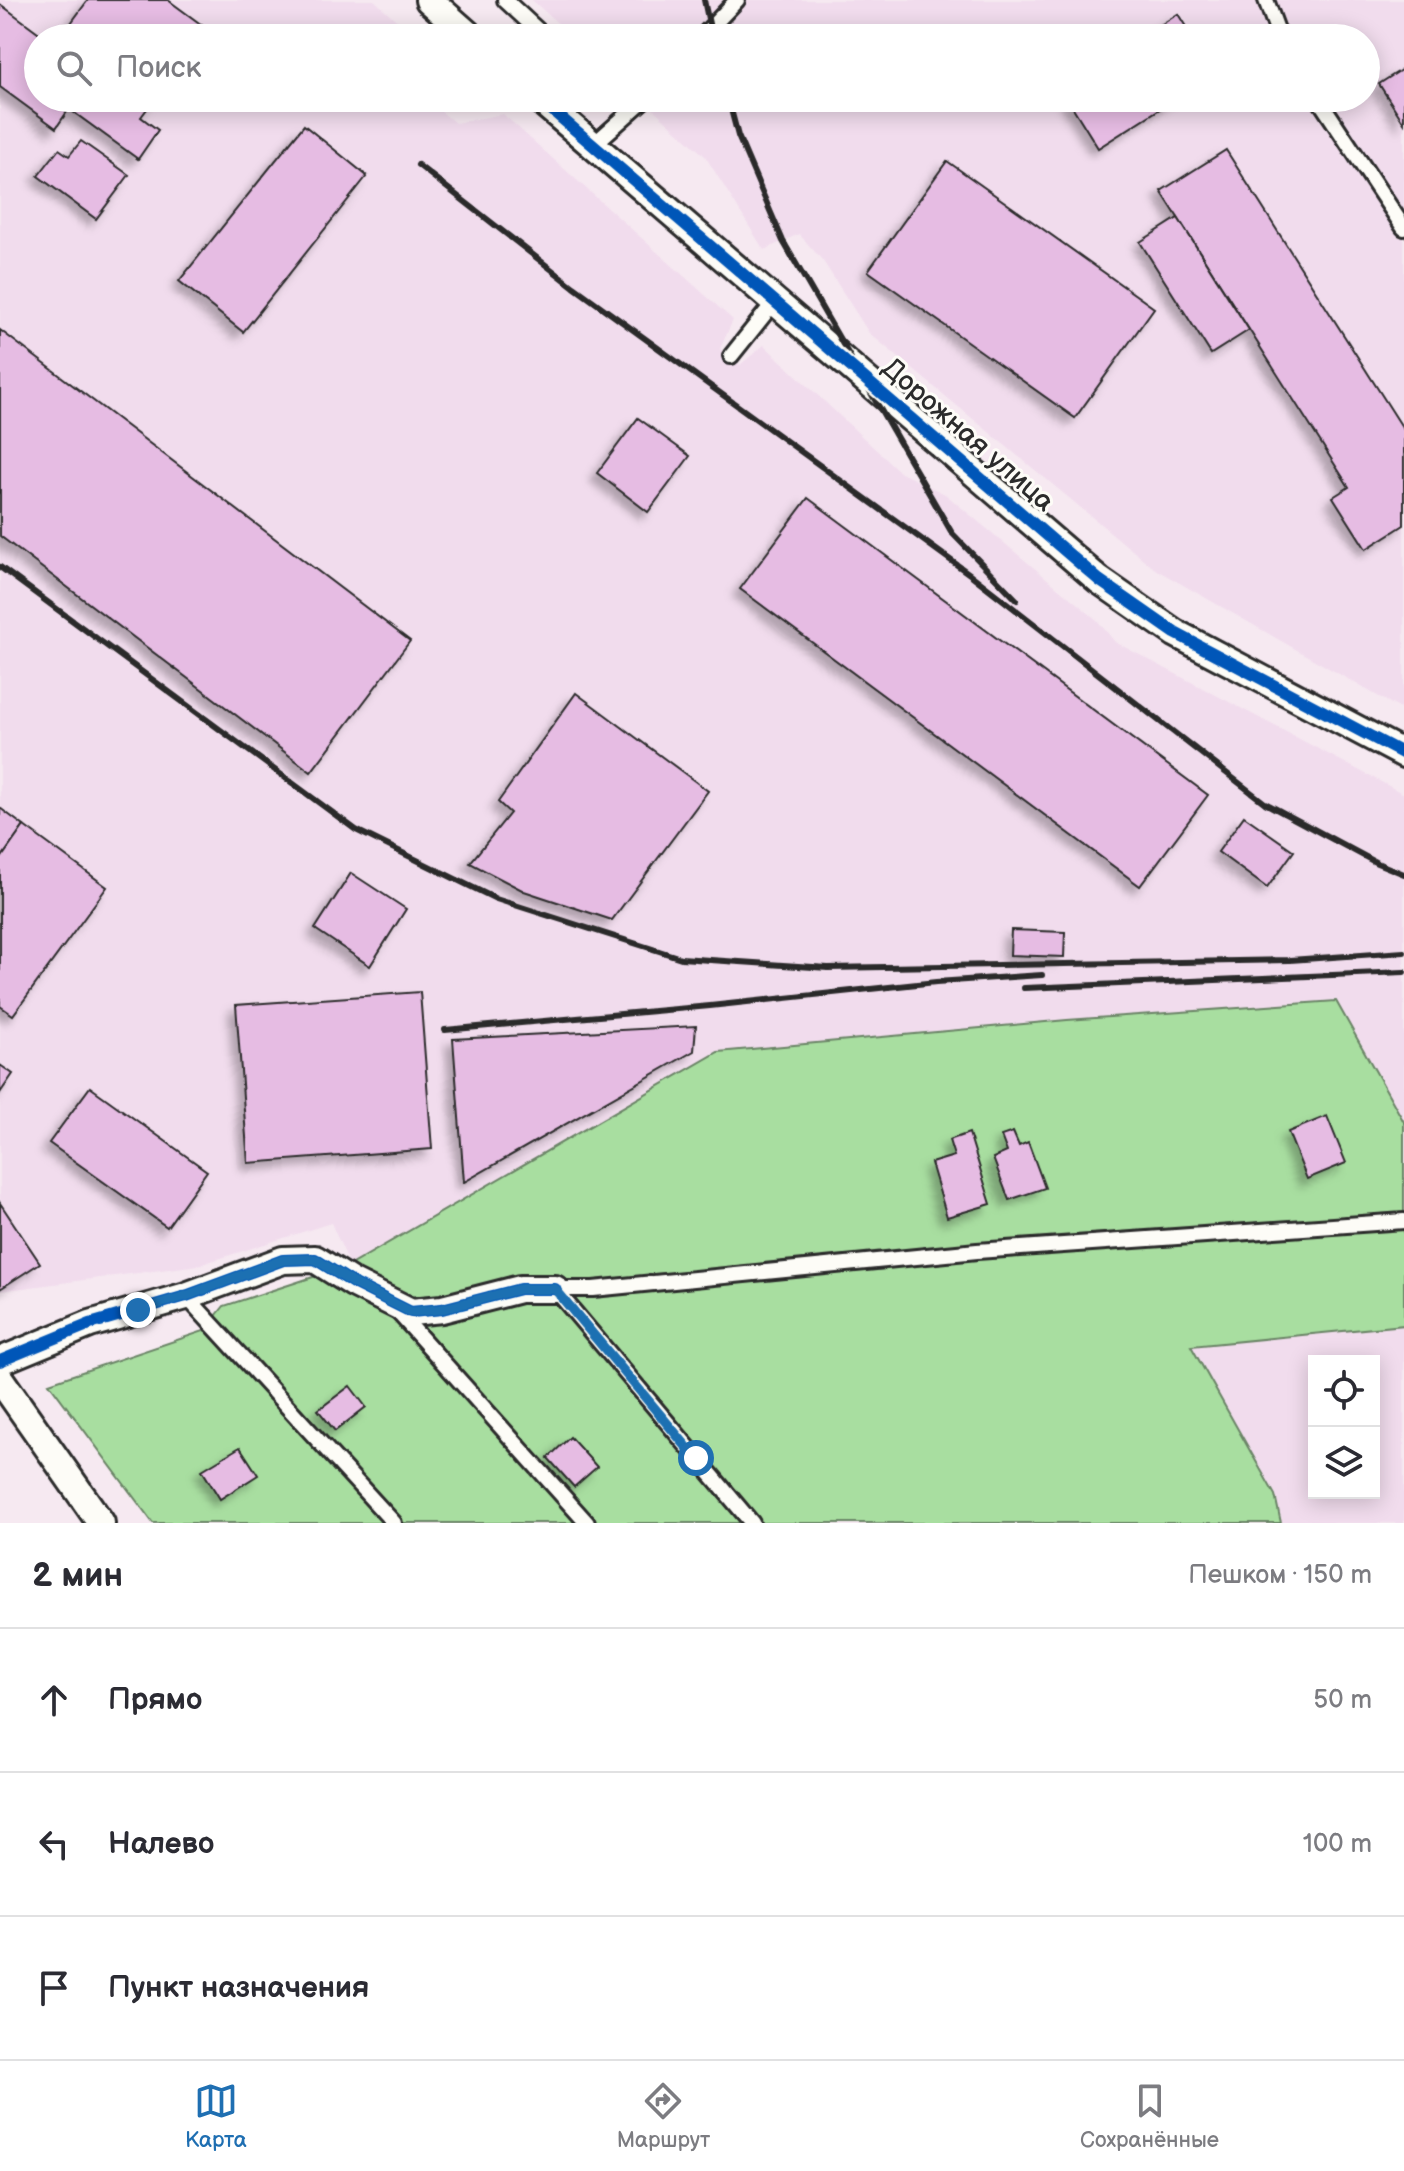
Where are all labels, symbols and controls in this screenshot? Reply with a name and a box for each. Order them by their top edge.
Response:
search box [24,24,1380,112]
icon: search [52,46,96,90]
text: Поиск [116,50,202,86]
street label: Дорожная улица [875,351,1061,519]
route end [120,1292,156,1328]
map controls [1308,1355,1380,1499]
button: locate [1308,1355,1380,1427]
button: layers [1308,1427,1380,1499]
route start [678,1440,714,1476]
text: 2 мин [32,1555,123,1596]
text: Пешком · 150 m [1188,1560,1372,1591]
icon: ahead [32,1678,76,1722]
text: Прямо [108,1682,202,1718]
text: 50 m [1313,1685,1372,1716]
icon: left [32,1822,76,1866]
text: Налево [108,1826,214,1862]
text: 100 m [1303,1829,1372,1860]
icon: arrive [32,1966,76,2010]
text: Пункт назначения [108,1970,369,2006]
tab: Карта [185,2079,247,2154]
tab: Маршрут [617,2079,710,2154]
tab: Сохранённые [1080,2079,1219,2154]

